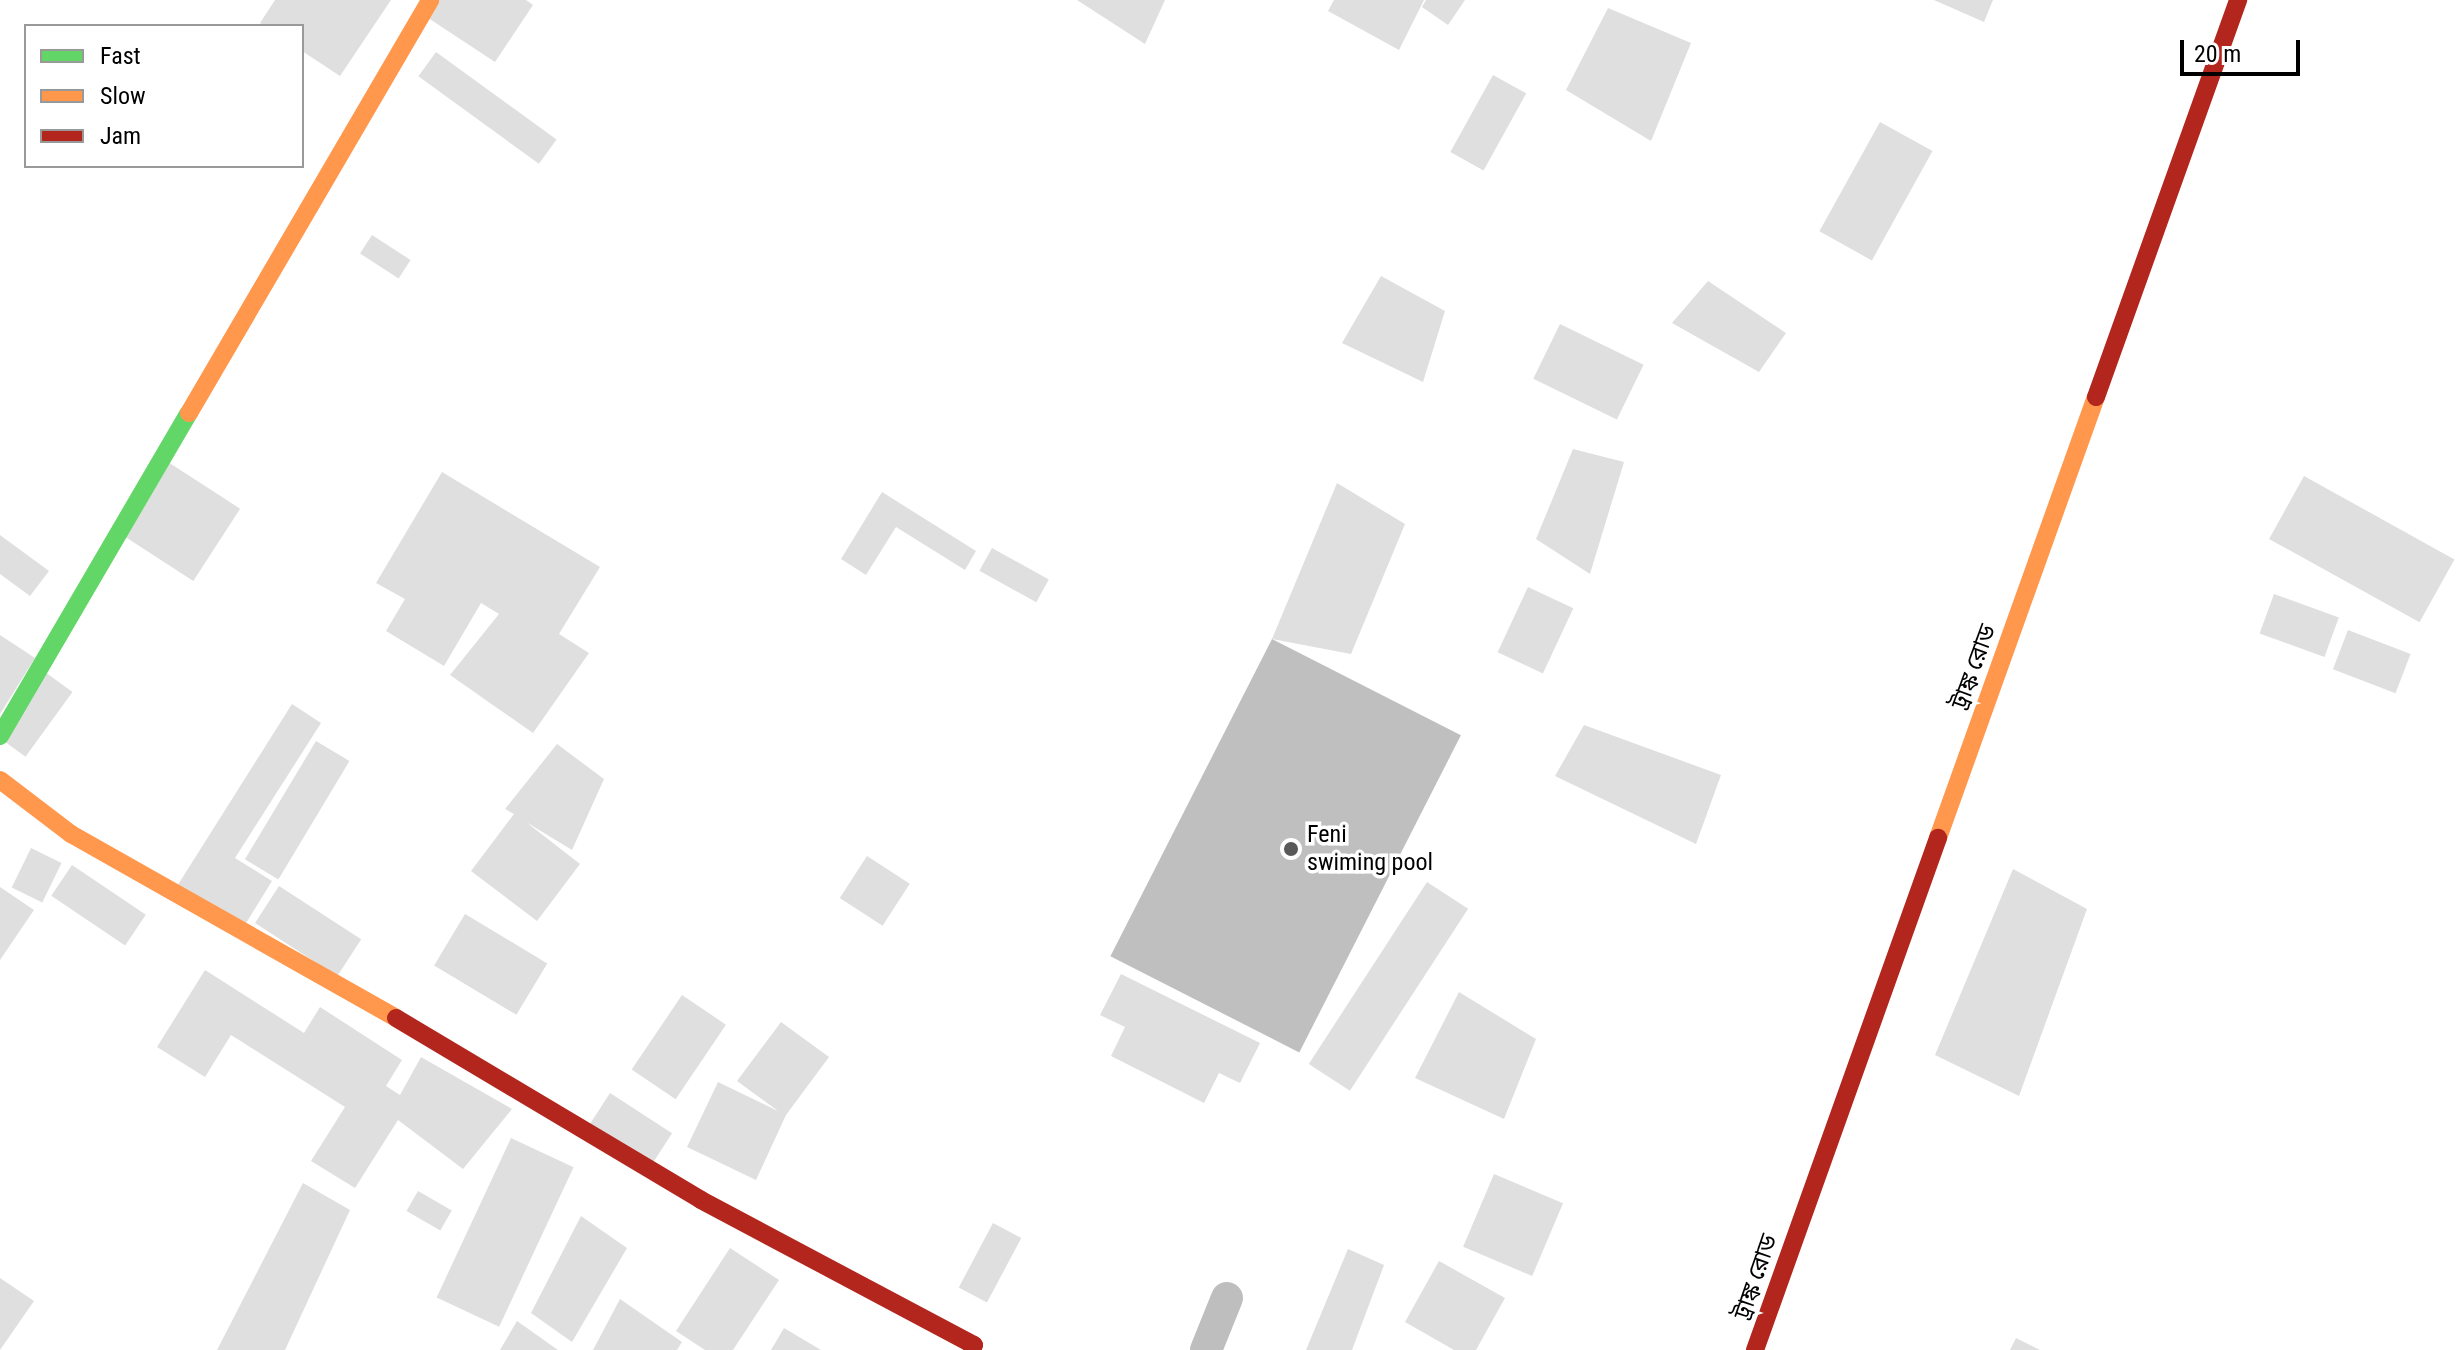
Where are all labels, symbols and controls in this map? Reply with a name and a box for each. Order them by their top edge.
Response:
legend [24,24,304,168]
scale bar [2184,24,2304,74]
text: 20 m [2194,40,2241,68]
text: Fast [100,42,141,70]
text: Slow [100,82,146,110]
text: Jam [100,122,141,150]
street label: ট্রাঙ্ক রোড [1945,621,2003,713]
place label: Feni swiming pool [1307,821,1433,877]
marker: Feni swiming pool [1282,840,1300,858]
street label: ট্রাঙ্ক রোড [1728,1231,1784,1323]

